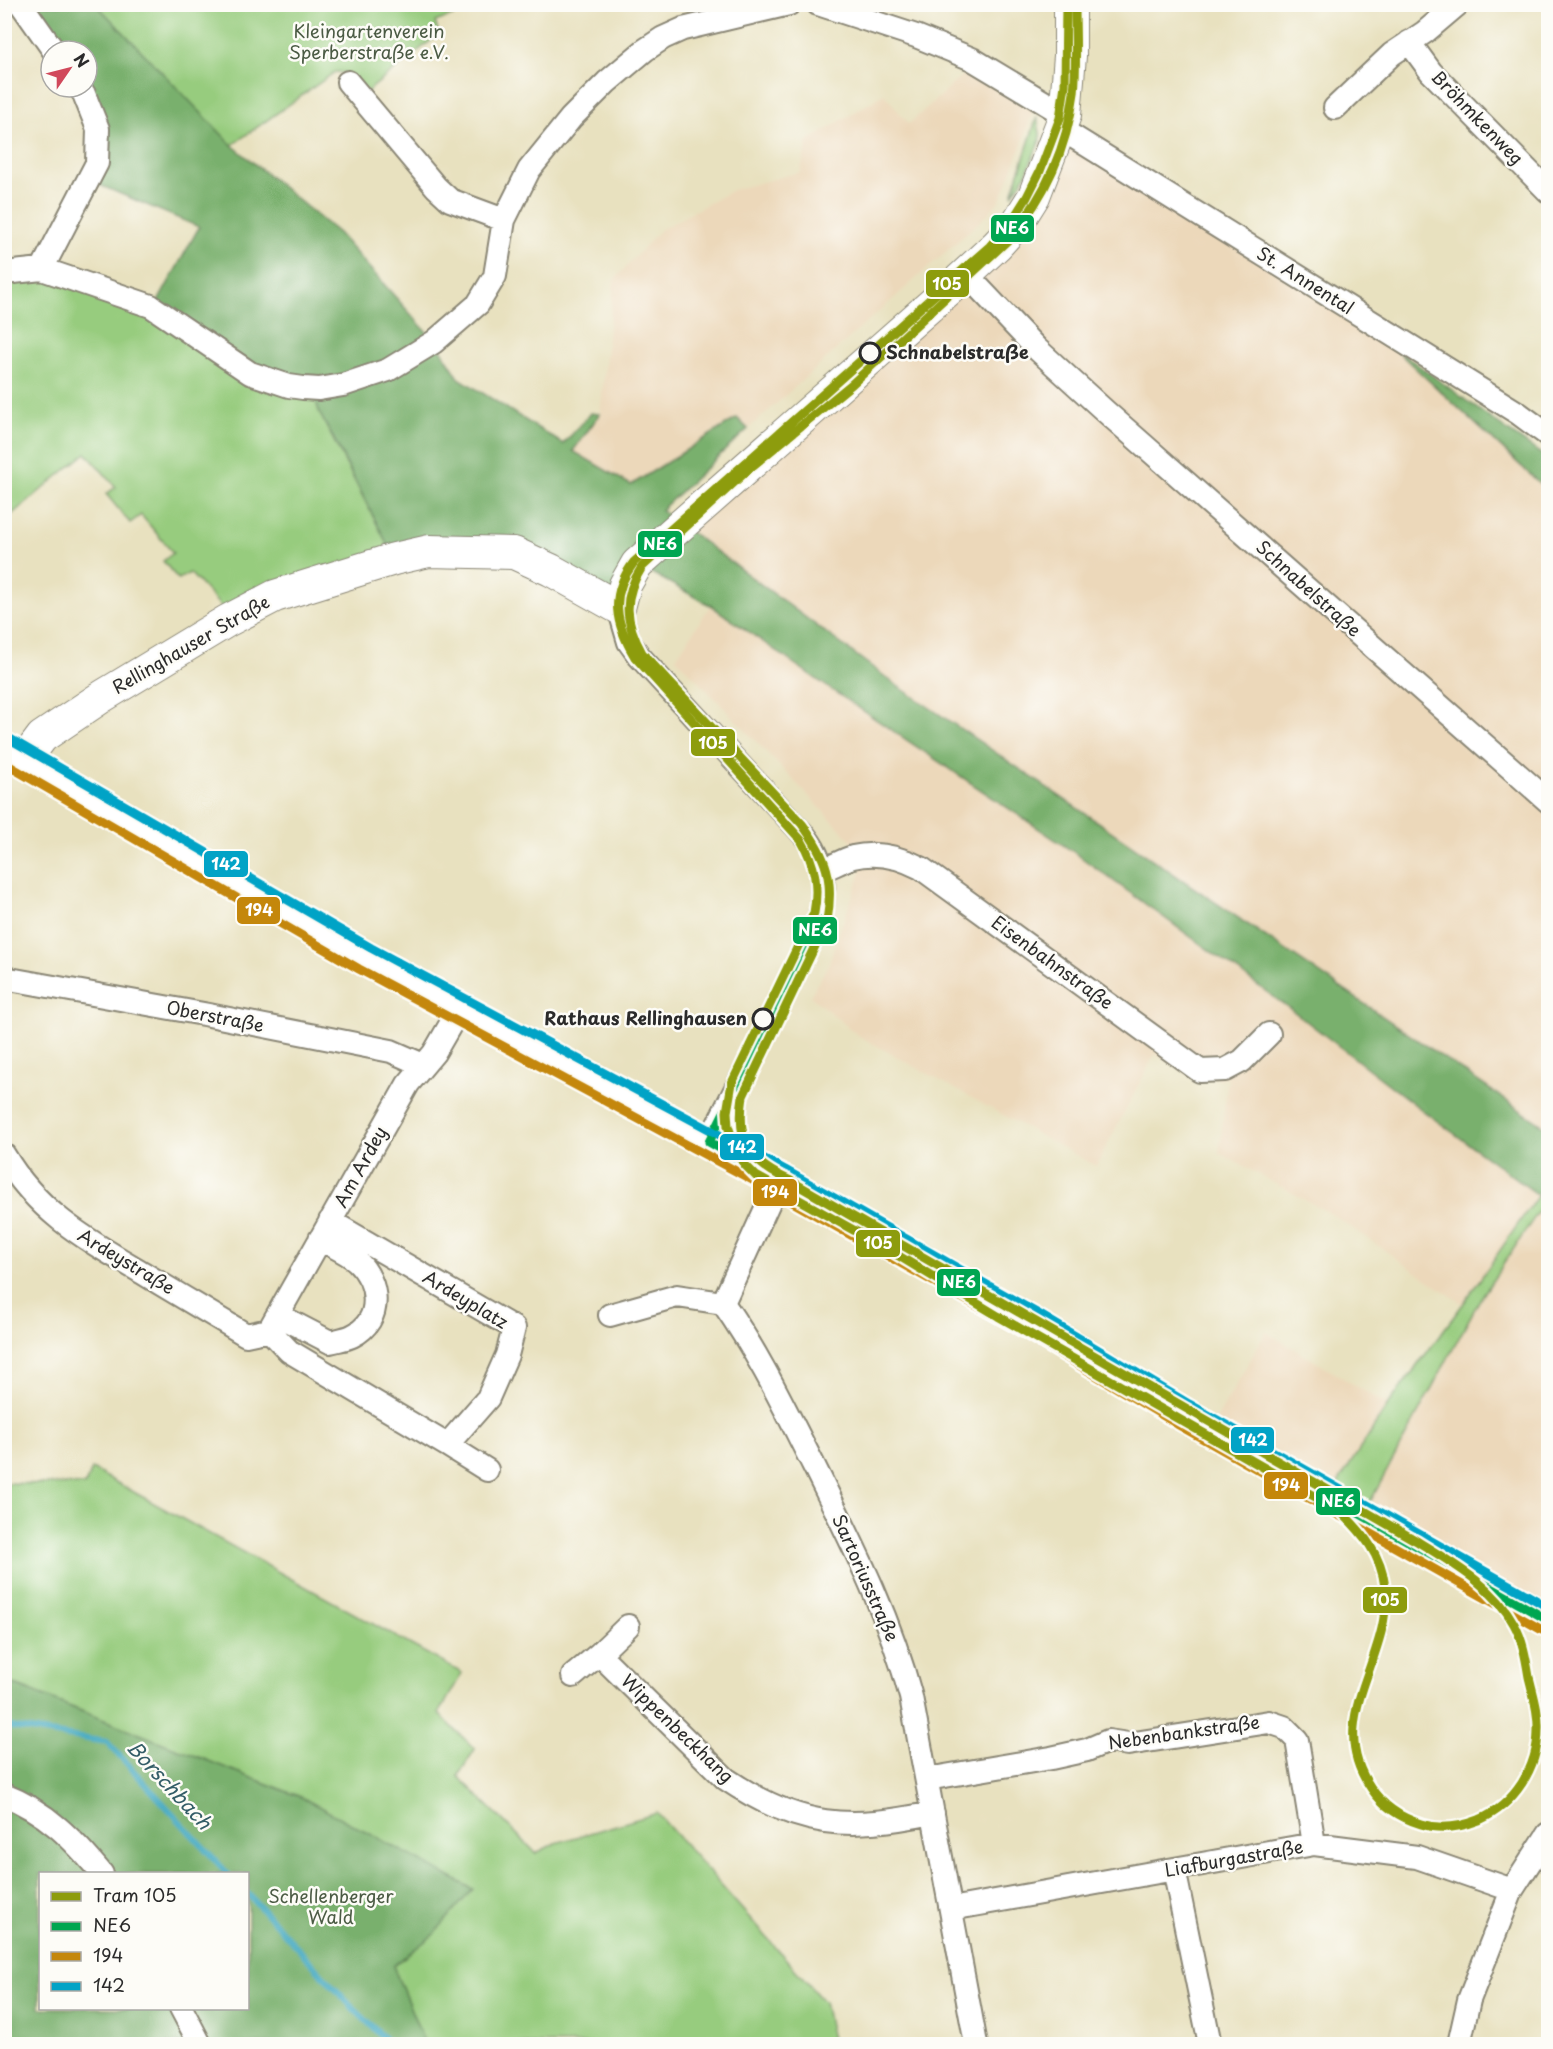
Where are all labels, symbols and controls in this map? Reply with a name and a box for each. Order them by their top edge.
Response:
park label: Kleingartenverein Sperberstraße e.V. [289,17,449,65]
north arrow [39,39,99,99]
text: N [69,48,96,72]
street label: Bröhmkenweg [1426,63,1530,170]
line badge: NE6 [990,214,1035,243]
text: NE6 [995,215,1029,239]
street label: St. Annental [1252,239,1360,320]
line badge: 105 [925,269,970,298]
text: 105 [932,271,962,295]
place label: Schnabelstraße [886,338,1029,365]
marker: Schnabelstraße [859,342,881,364]
line badge: NE6 [637,530,683,558]
text: NE6 [643,531,677,555]
street label: Schnabelstraße [1250,533,1368,643]
street label: Rellinghauser Straße [107,588,274,700]
line badge: 105 [690,728,736,757]
text: 105 [698,730,728,754]
line badge: 142 [203,850,249,878]
text: 142 [211,851,241,875]
line badge: 194 [236,896,281,925]
text: 194 [245,897,273,921]
street label: Eisenbahnstraße [986,908,1119,1015]
line badge: NE6 [792,916,838,945]
text: NE6 [798,917,832,941]
street label: Oberstraße [164,993,266,1038]
place label: Rathaus Rellinghausen [544,1004,747,1031]
marker: Rathaus Rellinghausen [752,1008,774,1030]
street label: Am Ardey [326,1121,393,1212]
line badge: 142 [719,1133,765,1161]
text: 142 [727,1134,757,1158]
line badge: 194 [752,1178,798,1207]
text: 194 [761,1179,789,1203]
street label: Ardeystraße [73,1221,180,1300]
line badge: 105 [855,1229,901,1258]
text: 105 [863,1230,893,1254]
street label: Ardeyplatz [418,1263,514,1335]
line badge: NE6 [936,1268,981,1297]
text: NE6 [942,1269,976,1293]
line badge: 142 [1230,1426,1275,1454]
text: 142 [1238,1427,1268,1451]
line badge: 194 [1263,1471,1309,1500]
text: 194 [1272,1472,1300,1496]
line badge: NE6 [1315,1487,1361,1516]
text: NE6 [1321,1488,1355,1512]
street label: Sartoriusstraße [826,1509,907,1645]
line badge: 105 [1362,1586,1408,1614]
text: 105 [1370,1587,1400,1611]
street label: Wippenbeckhang [616,1667,740,1789]
street label: Nebenbankstraße [1106,1708,1261,1756]
water label: Borschbach [120,1733,219,1836]
street label: Liafburgastraße [1162,1832,1305,1883]
legend [39,1872,249,2010]
text: Tram 105 [93,1881,176,1908]
park label: Schellenberger Wald [268,1882,394,1930]
text: NE6 [93,1911,131,1938]
text: 194 [93,1941,124,1968]
text: 142 [93,1971,125,1998]

